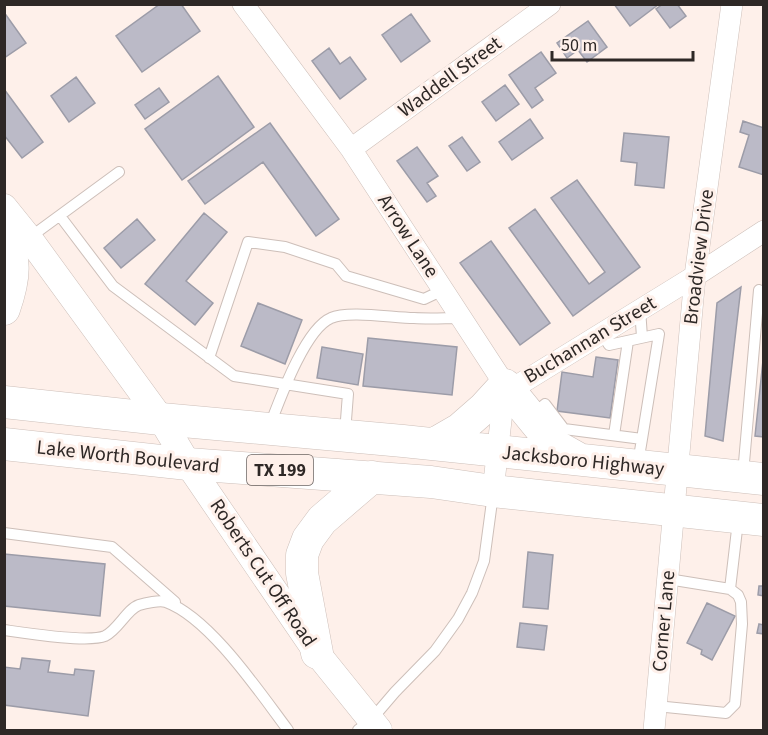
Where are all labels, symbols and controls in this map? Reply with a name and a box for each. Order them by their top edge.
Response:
scale bar [552,24,693,62]
street label: Waddell Street [392,30,508,124]
text: 50 m [561,33,597,58]
street label: Broadview Drive [677,188,721,326]
street label: Arrow Lane [371,189,445,283]
street label: Buchannan Street [519,289,662,391]
street label: Lake Worth Boulevard [35,433,221,481]
street label: Jacksboro Highway [500,439,666,484]
road number: TX 199 [247,455,313,485]
street label: Roberts Cut Off Road [203,493,323,653]
street label: Corner Lane [646,569,682,673]

